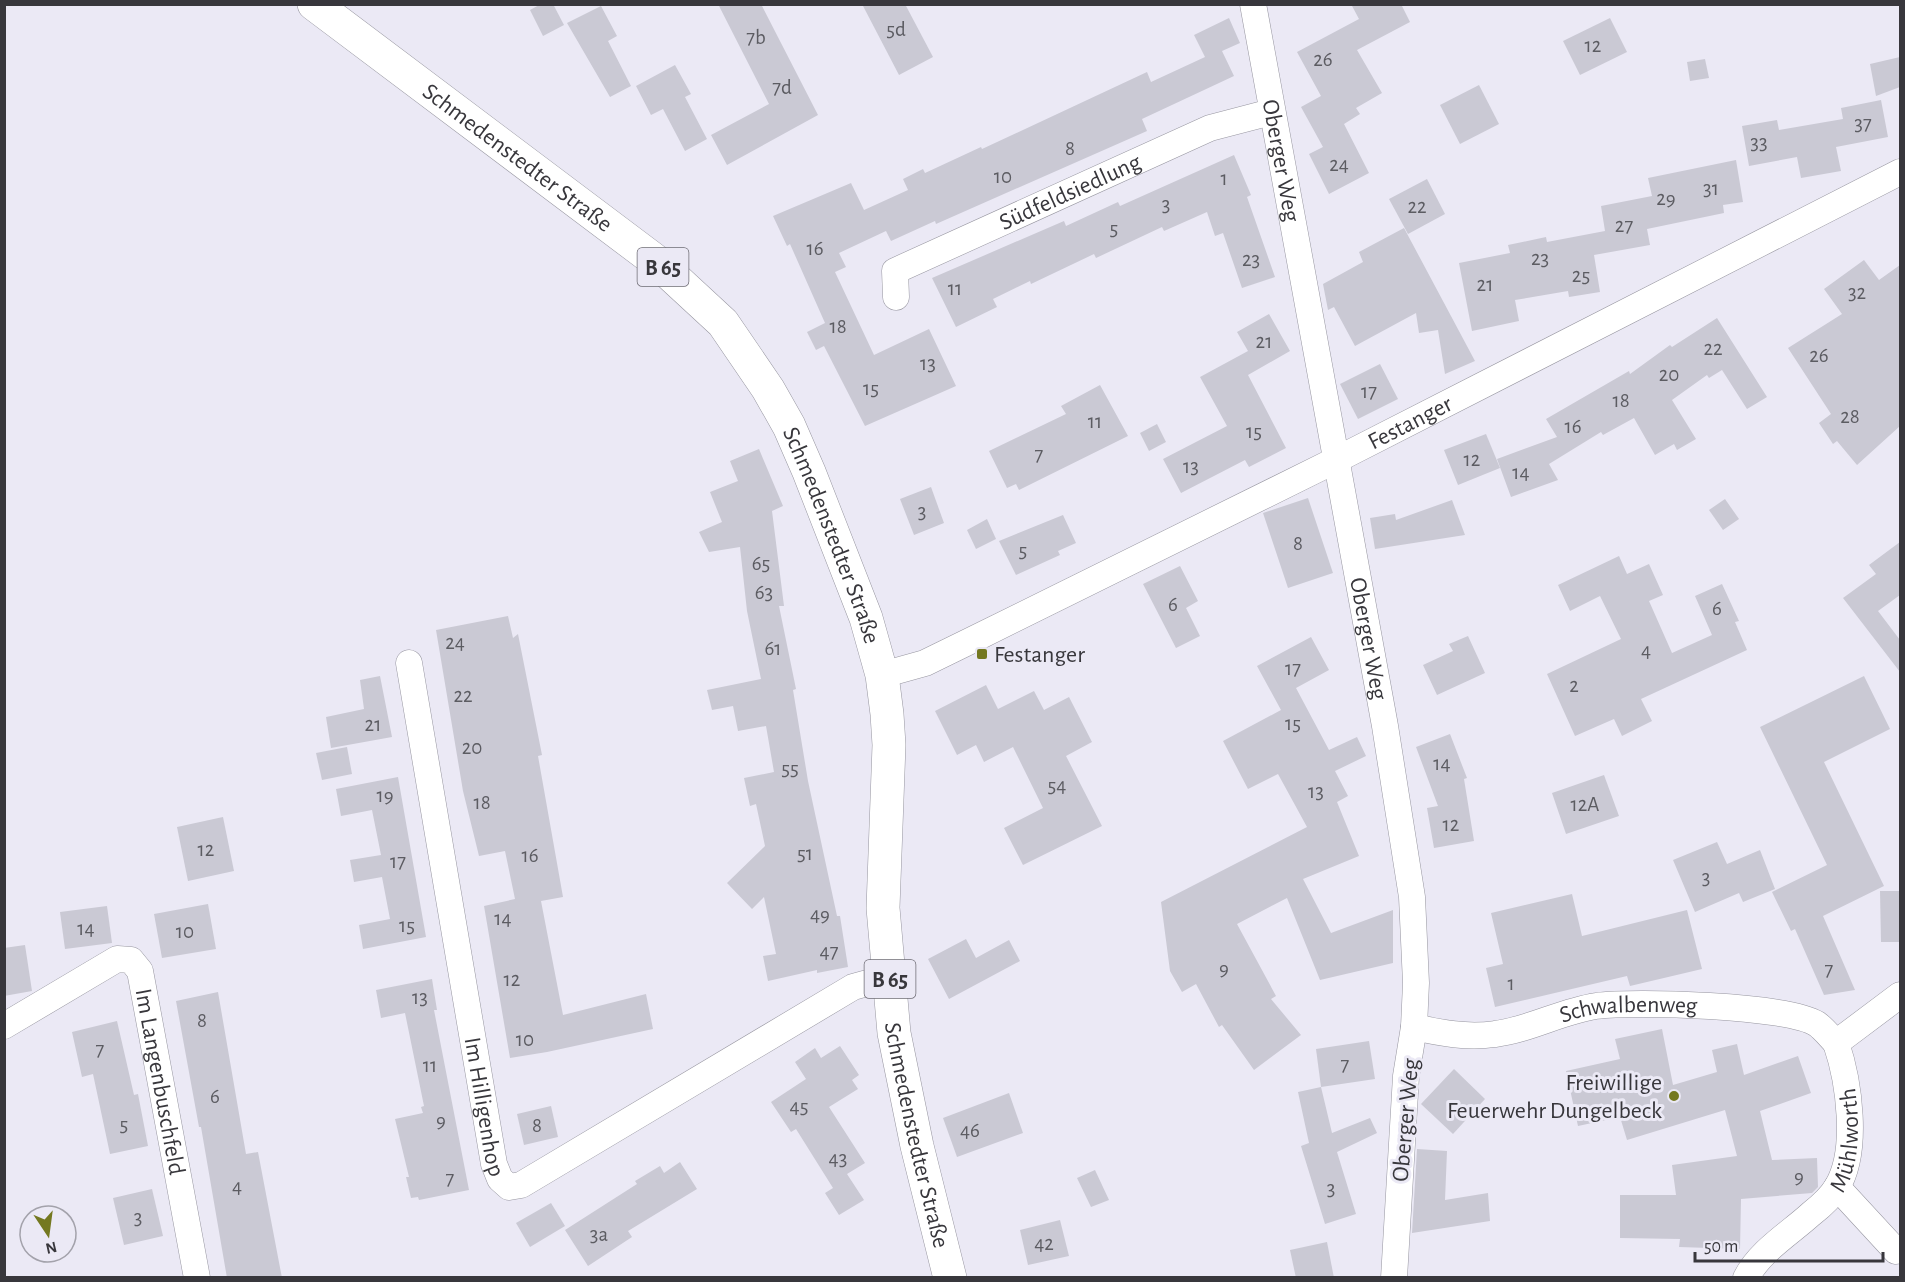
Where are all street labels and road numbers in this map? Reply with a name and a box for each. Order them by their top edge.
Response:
street label: Schmedenstedter Straße [418,79,616,237]
street label: Oberger Weg [1258,98,1304,224]
street label: Südfeldsiedlung [996,150,1145,235]
road number: B 65 [638,248,688,286]
street label: Festanger [1364,392,1457,455]
street label: Schmedenstedter Straße [778,424,884,646]
street label: Oberger Weg [1345,576,1391,702]
road number: B 65 [864,960,916,998]
street label: Im Langenbuschfeld [130,987,189,1177]
street label: Schwalbenweg [1557,993,1698,1028]
street label: Schmedenstedter Straße [880,1021,953,1250]
street label: Im Hilligenhop [460,1035,509,1180]
street label: Oberger Weg [1389,1057,1423,1183]
street label: Mühlworth [1826,1087,1863,1196]

